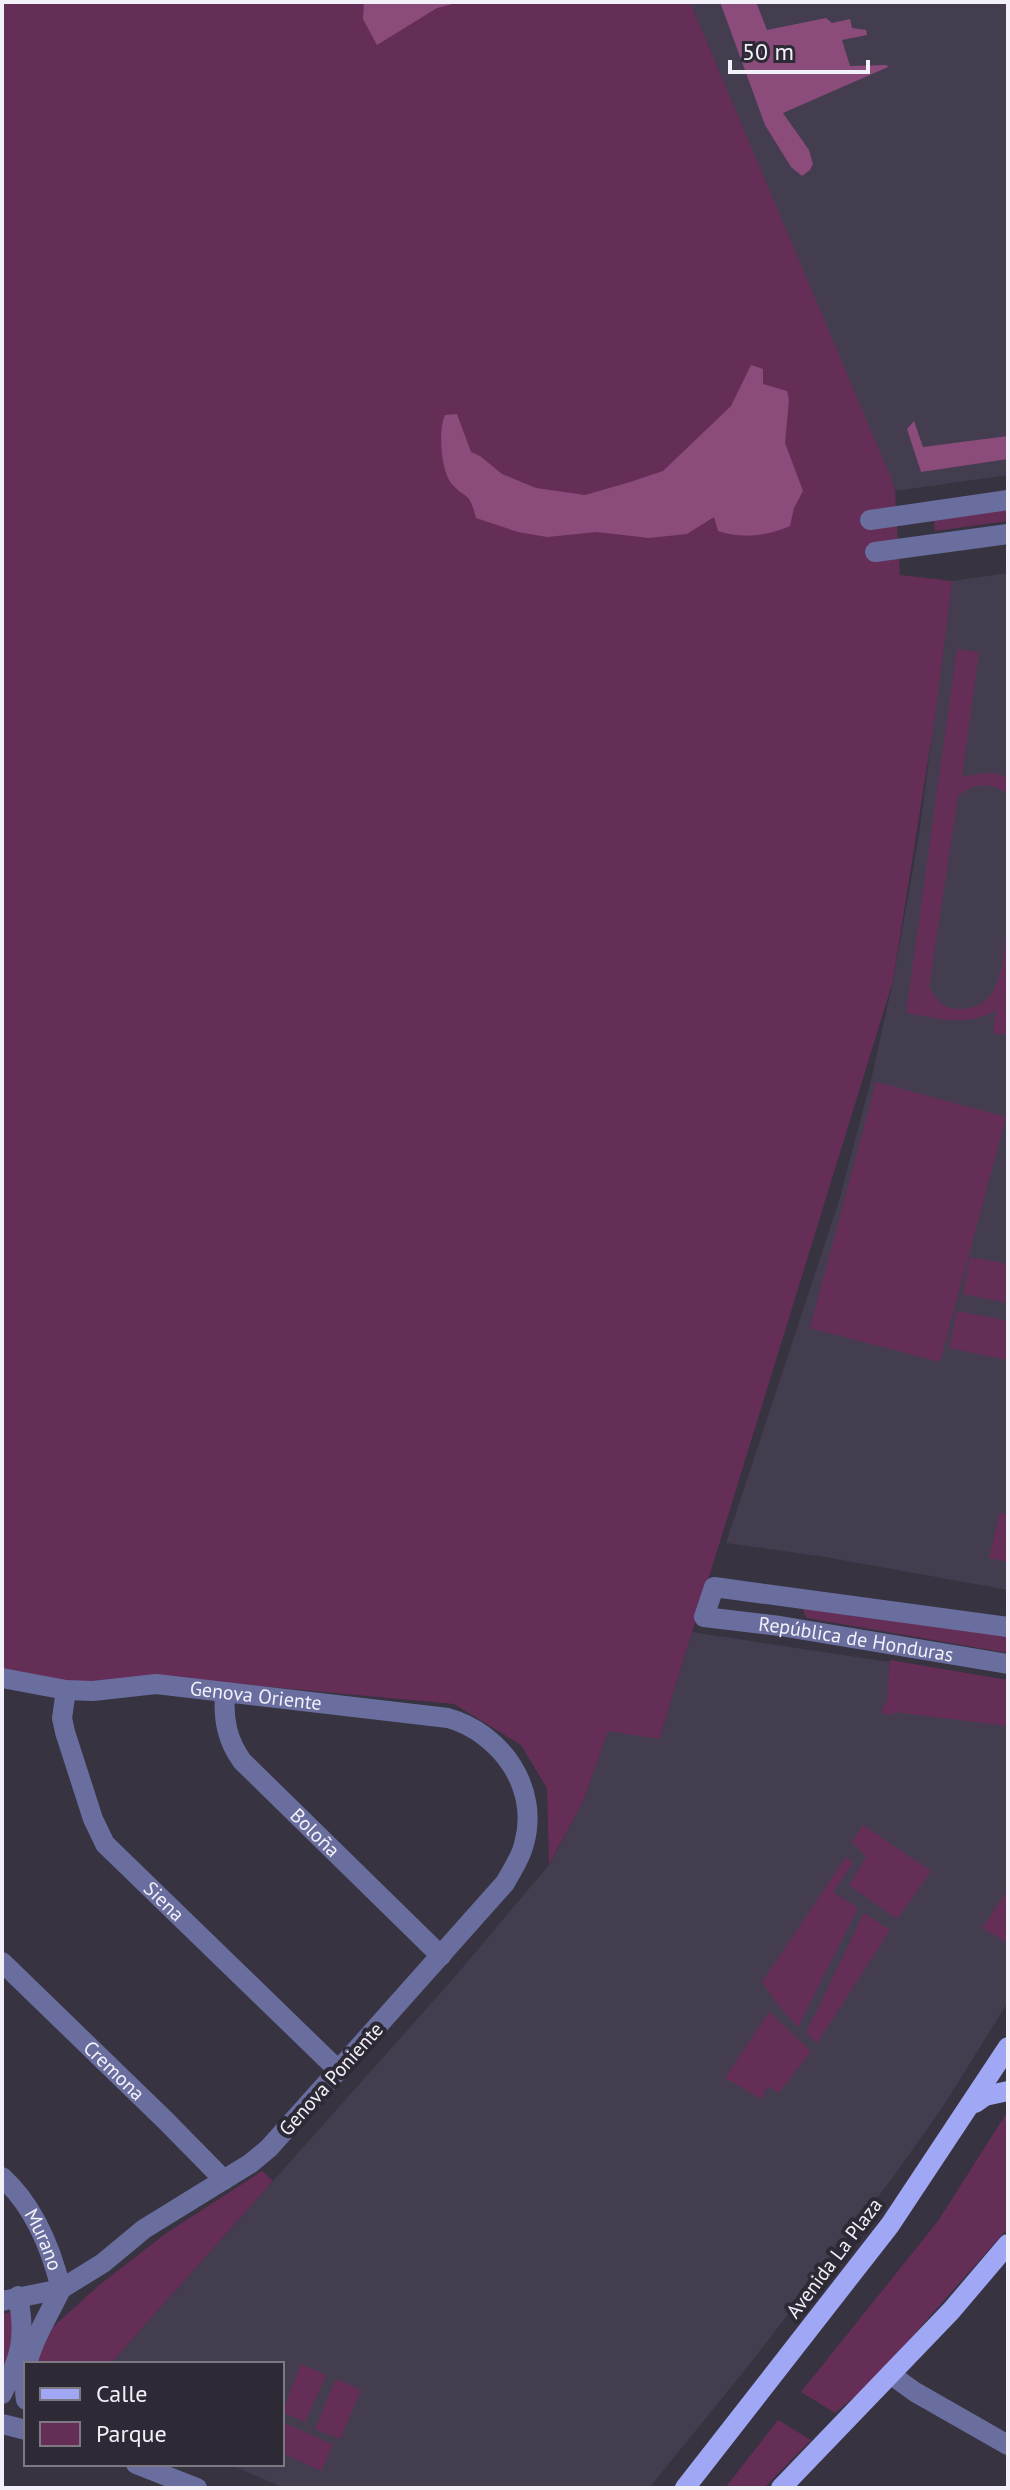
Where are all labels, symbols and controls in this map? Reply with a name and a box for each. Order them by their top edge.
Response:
scale bar [730,24,868,74]
text: 50 m [742,36,794,67]
street label: República de Honduras [757,1611,955,1668]
street label: Genova Oriente [188,1675,323,1716]
street label: Boloña [285,1802,346,1863]
street label: Siena [138,1876,190,1927]
street label: Genova Poniente [273,2017,389,2141]
street label: Cremona [78,2035,150,2106]
street label: Avenida La Plaza [780,2193,888,2323]
street label: Murano [19,2204,68,2274]
legend [24,2362,284,2466]
text: Calle [96,2378,147,2409]
text: Parque [96,2418,167,2449]

